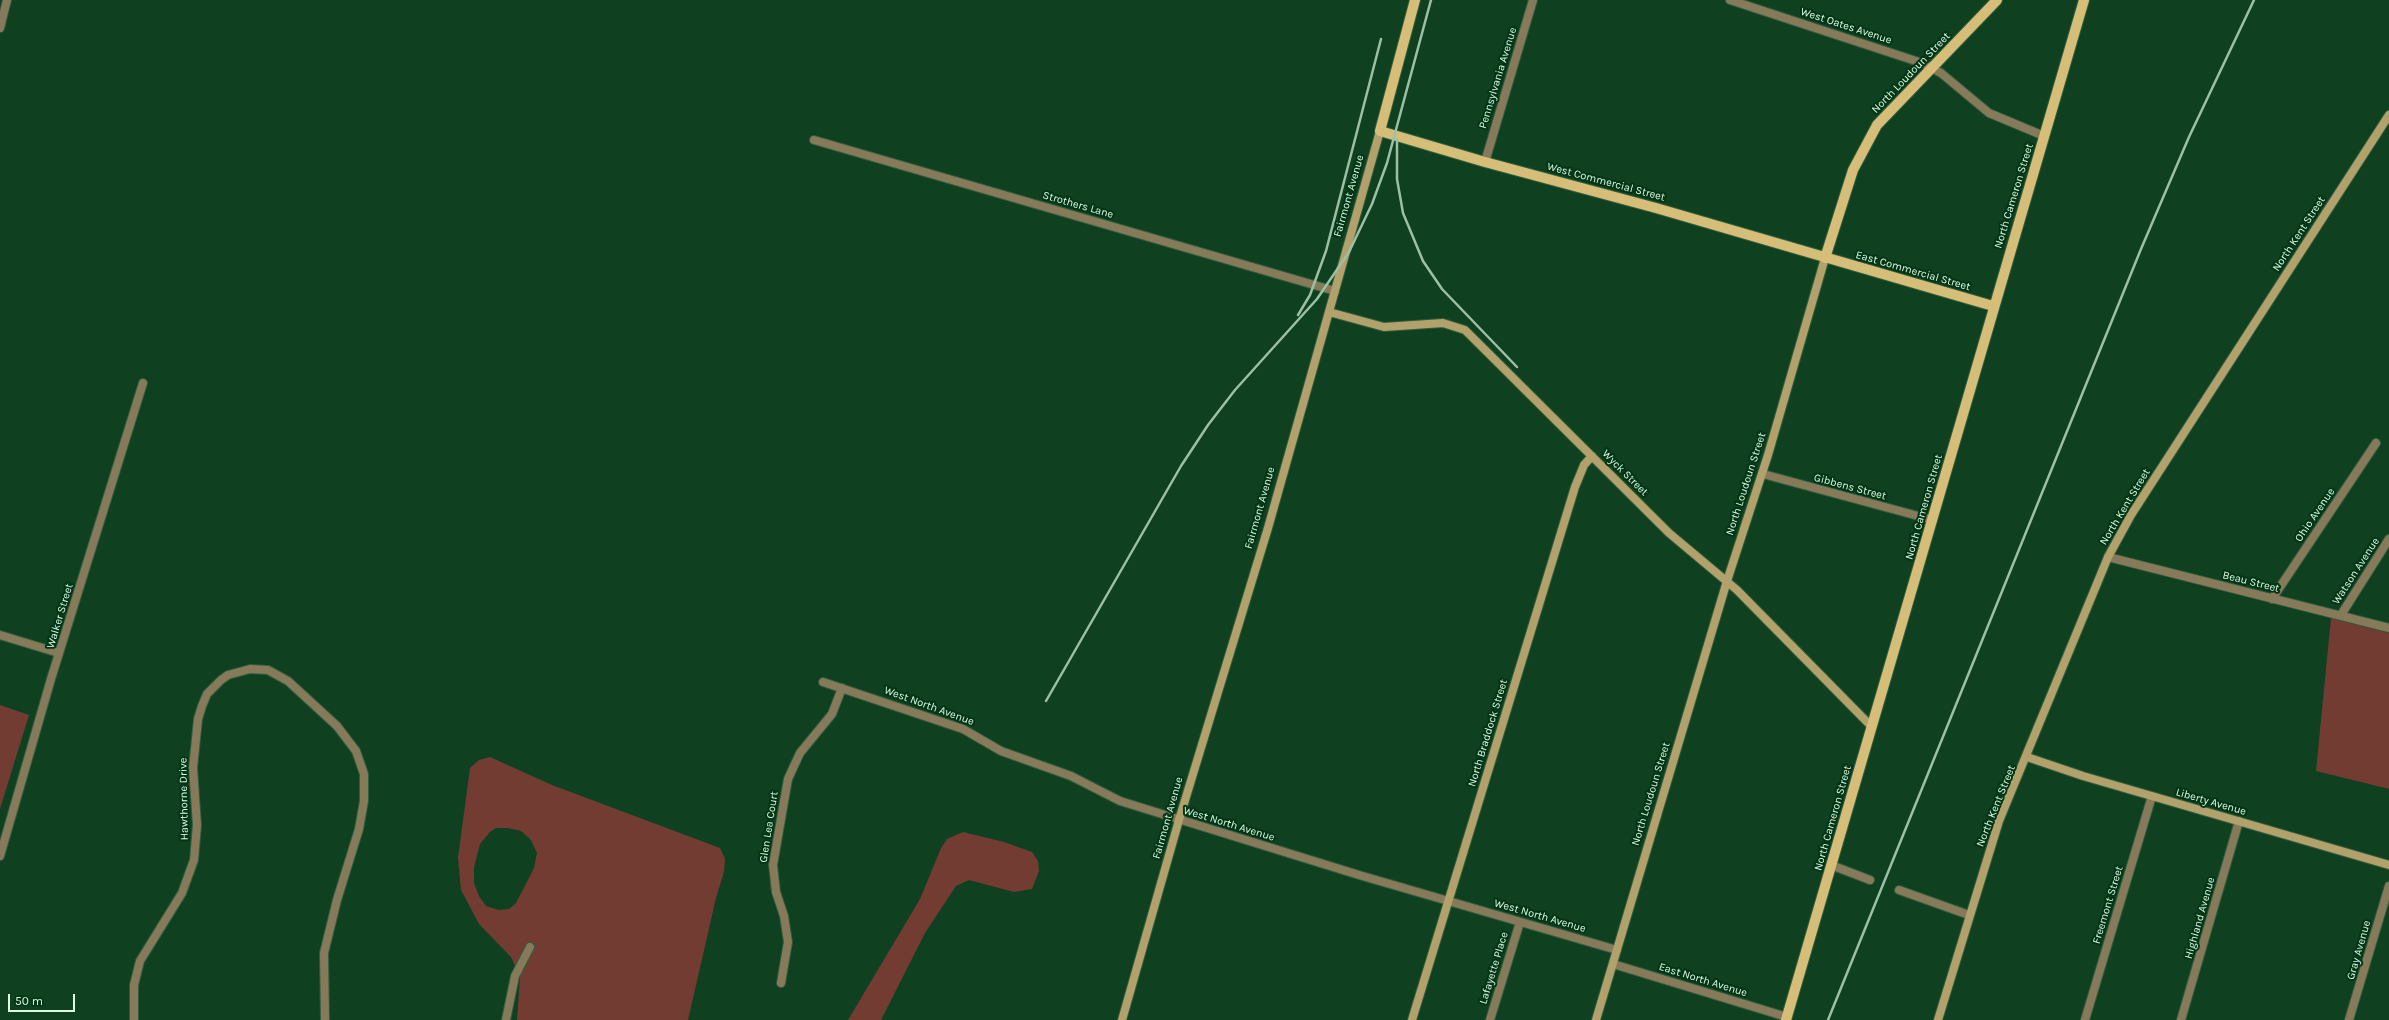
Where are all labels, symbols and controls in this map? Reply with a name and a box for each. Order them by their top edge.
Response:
street label: West Oates Avenue [1799,5,1893,47]
street label: Pennsylvania Avenue [1476,26,1520,130]
street label: North Loudoun Street [1869,30,1953,116]
street label: North Cameron Street [1992,142,2036,250]
street label: Fairmont Avenue [1331,153,1367,239]
street label: West Commercial Street [1546,160,1666,204]
street label: Strothers Lane [1041,189,1115,221]
street label: North Kent Street [2270,194,2328,274]
street label: East Commercial Street [1854,248,1972,294]
street label: North Loudoun Street [1723,431,1769,537]
street label: Wyck Street [1599,447,1651,499]
street label: North Cameron Street [1903,453,1945,561]
street label: Fairmont Avenue [1242,465,1278,551]
street label: North Kent Street [2097,466,2153,548]
street label: Gibbens Street [1812,471,1888,503]
street label: Ohio Avenue [2292,486,2338,544]
street label: Watson Avenue [2330,535,2382,607]
street label: Beau Street [2221,569,2281,595]
street label: Walker Street [44,582,76,650]
street label: North Braddock Street [1465,678,1511,788]
street label: West North Avenue [882,684,976,728]
street label: North Loudoun Street [1629,741,1673,847]
street label: Hawthorne Drive [177,758,191,840]
street label: North Kent Street [1974,763,2018,849]
street label: North Cameron Street [1812,764,1854,872]
street label: Fairmont Avenue [1150,775,1186,861]
street label: Liberty Avenue [2174,786,2248,818]
street label: Glen Lea Court [757,790,781,864]
street label: West North Avenue [1182,804,1276,844]
street label: Freemont Street [2090,864,2126,946]
street label: Highland Avenue [2182,876,2218,960]
street label: West North Avenue [1493,897,1587,935]
street label: Gray Avenue [2344,919,2374,981]
street label: Lafayette Place [1477,930,1511,1006]
street label: East North Avenue [1657,960,1749,1000]
scale bar [10,986,77,1012]
text: 50 m [15,994,43,1008]

